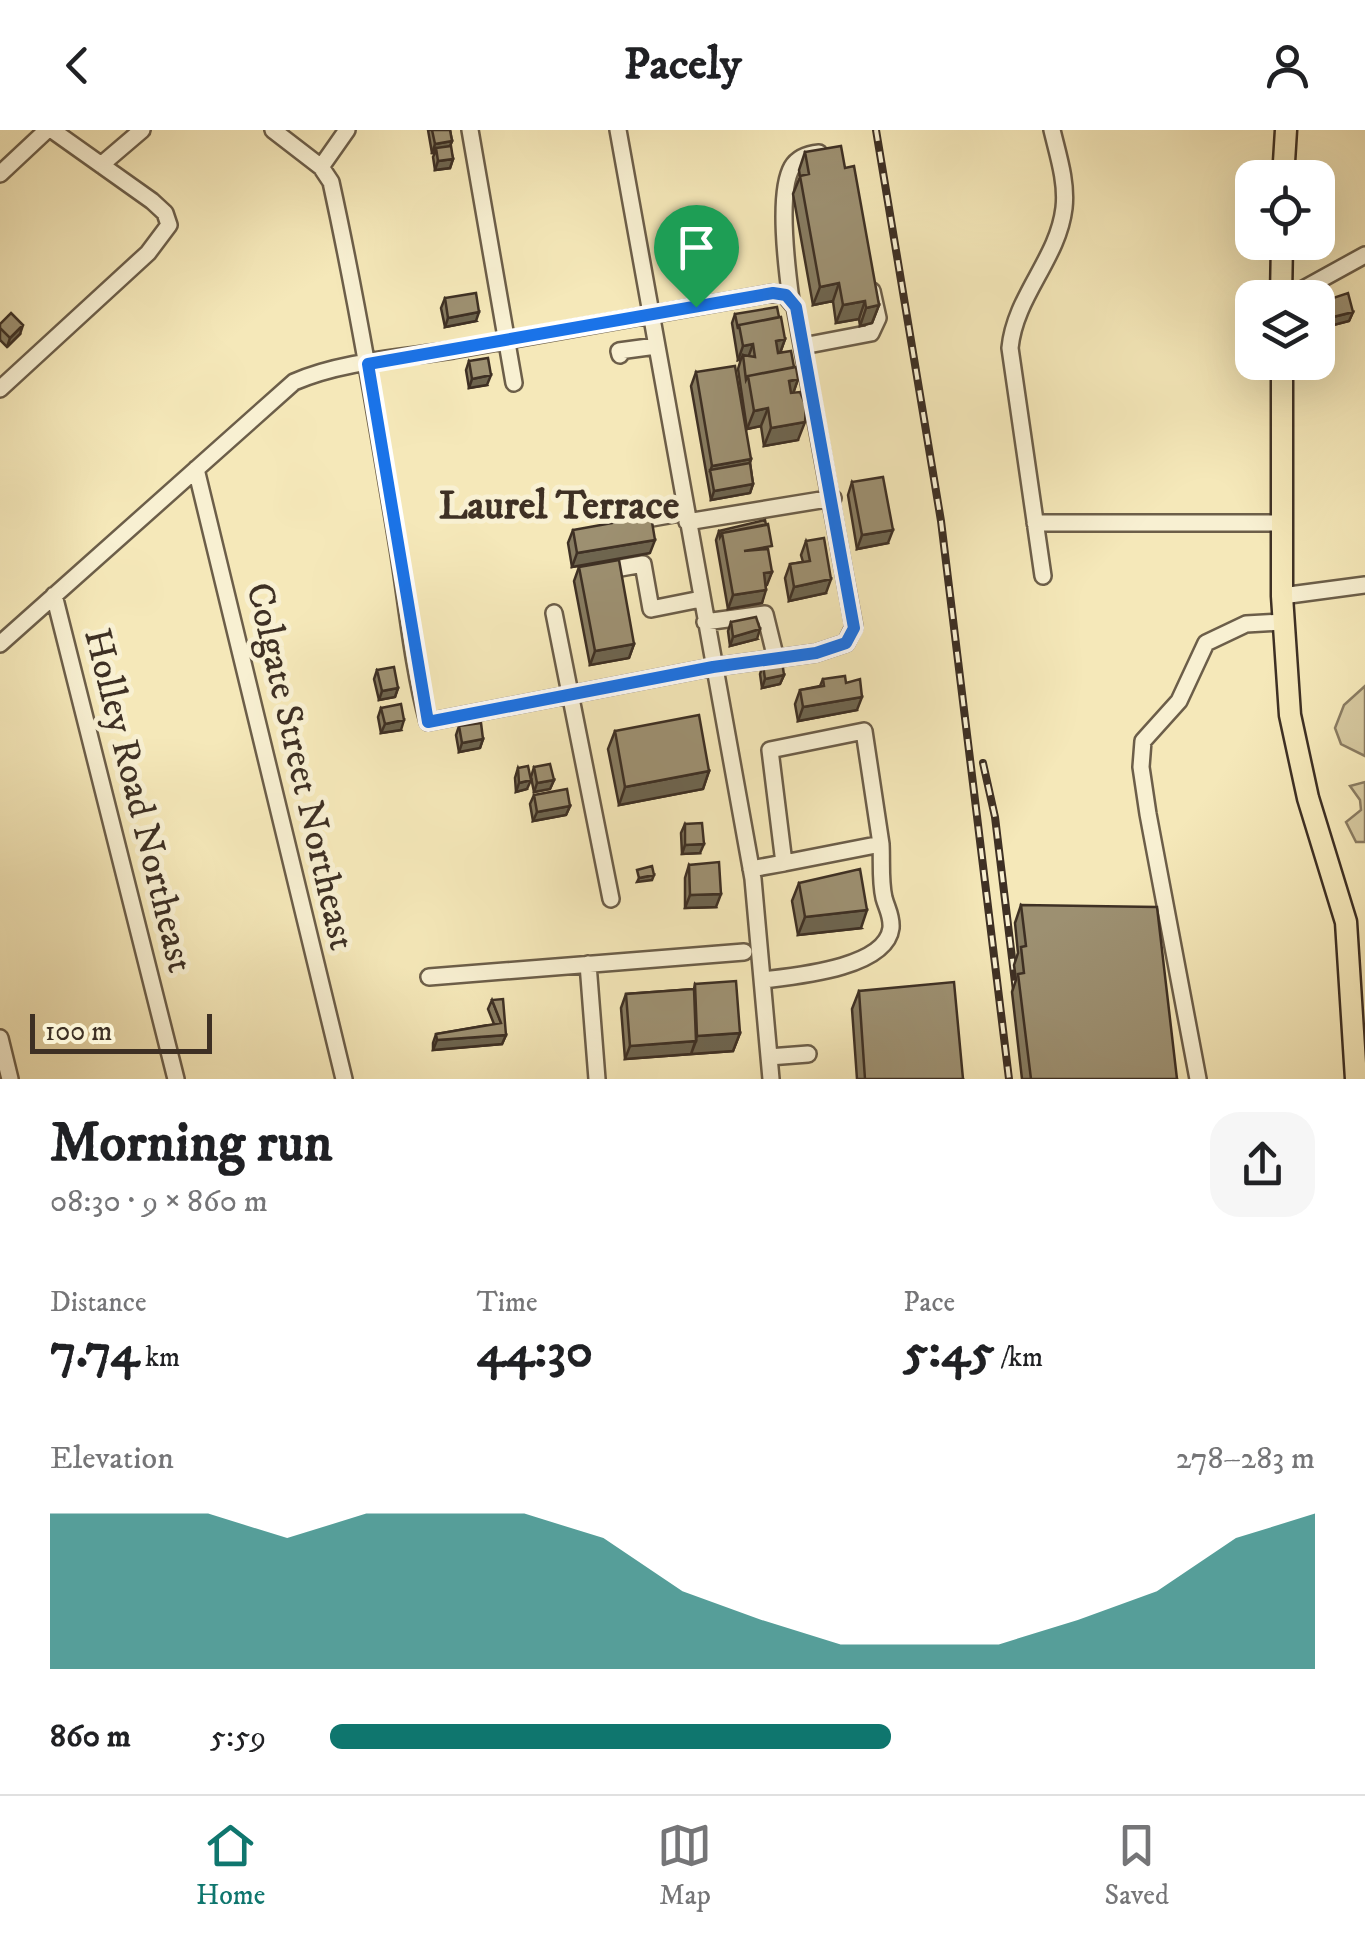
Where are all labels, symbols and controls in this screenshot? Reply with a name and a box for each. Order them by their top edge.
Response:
text: Pacely [624,37,741,93]
icon: back [50,38,105,93]
icon: person [1260,38,1315,93]
map controls [1235,160,1335,380]
button: locate [1235,160,1335,260]
pin [654,205,739,308]
icon: arrive [669,220,724,275]
button: layers [1235,280,1335,380]
district label: Laurel Terrace [439,482,680,532]
street label: Colgate Street Northeast [234,578,366,955]
street label: Holley Road Northeast [72,624,204,977]
scale bar [30,1009,212,1054]
text: 100 m [45,1014,112,1049]
text: Morning run [50,1110,332,1179]
button: share [1210,1112,1315,1217]
text: 08:30 · 9 × 860 m [50,1182,268,1222]
text: Distance [50,1285,146,1320]
text: Time [477,1285,537,1320]
text: Pace [903,1285,955,1320]
text: 7.74 [50,1320,139,1383]
text: 44:30 [477,1320,593,1383]
text: 5:45 [903,1320,995,1383]
text: km [139,1340,180,1375]
text: /km [995,1340,1043,1375]
text: Elevation [50,1439,174,1479]
text: 278–283 m [1176,1439,1315,1479]
text: 860 m [50,1717,131,1757]
text: 5:59 [210,1717,266,1757]
tab: Home [196,1818,265,1913]
tab: Map [657,1818,712,1913]
tab: Saved [1105,1818,1169,1913]

